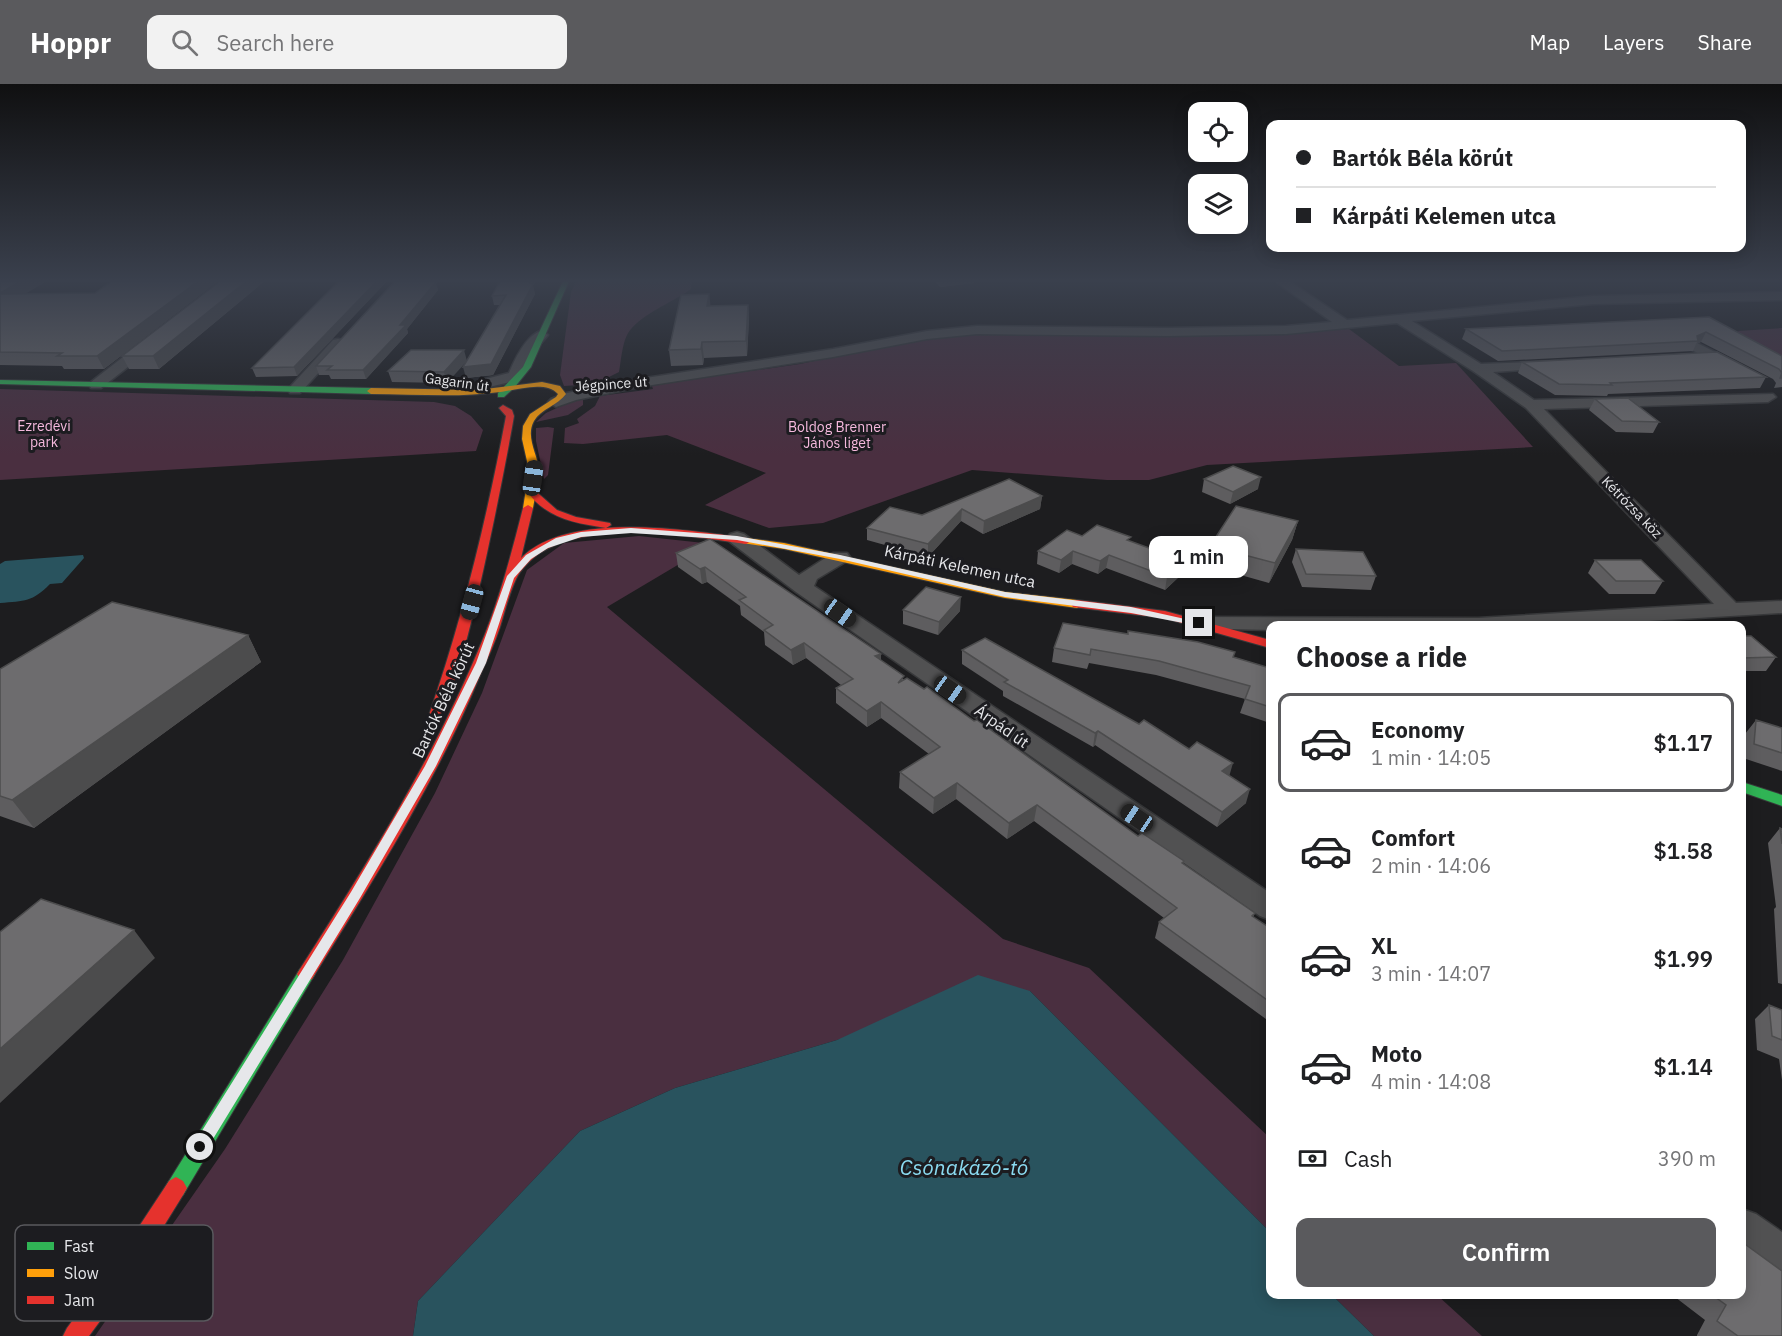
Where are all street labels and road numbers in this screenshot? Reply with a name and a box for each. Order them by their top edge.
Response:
street label: Gagarin út [424,369,490,395]
street label: Jégpince út [574,372,648,396]
street label: Kétrózsa köz [1598,472,1666,542]
street label: Kárpáti Kelemen utca [883,540,1038,592]
street label: Bartók Béla körút [407,639,479,761]
street label: Árpád út [971,699,1034,752]

